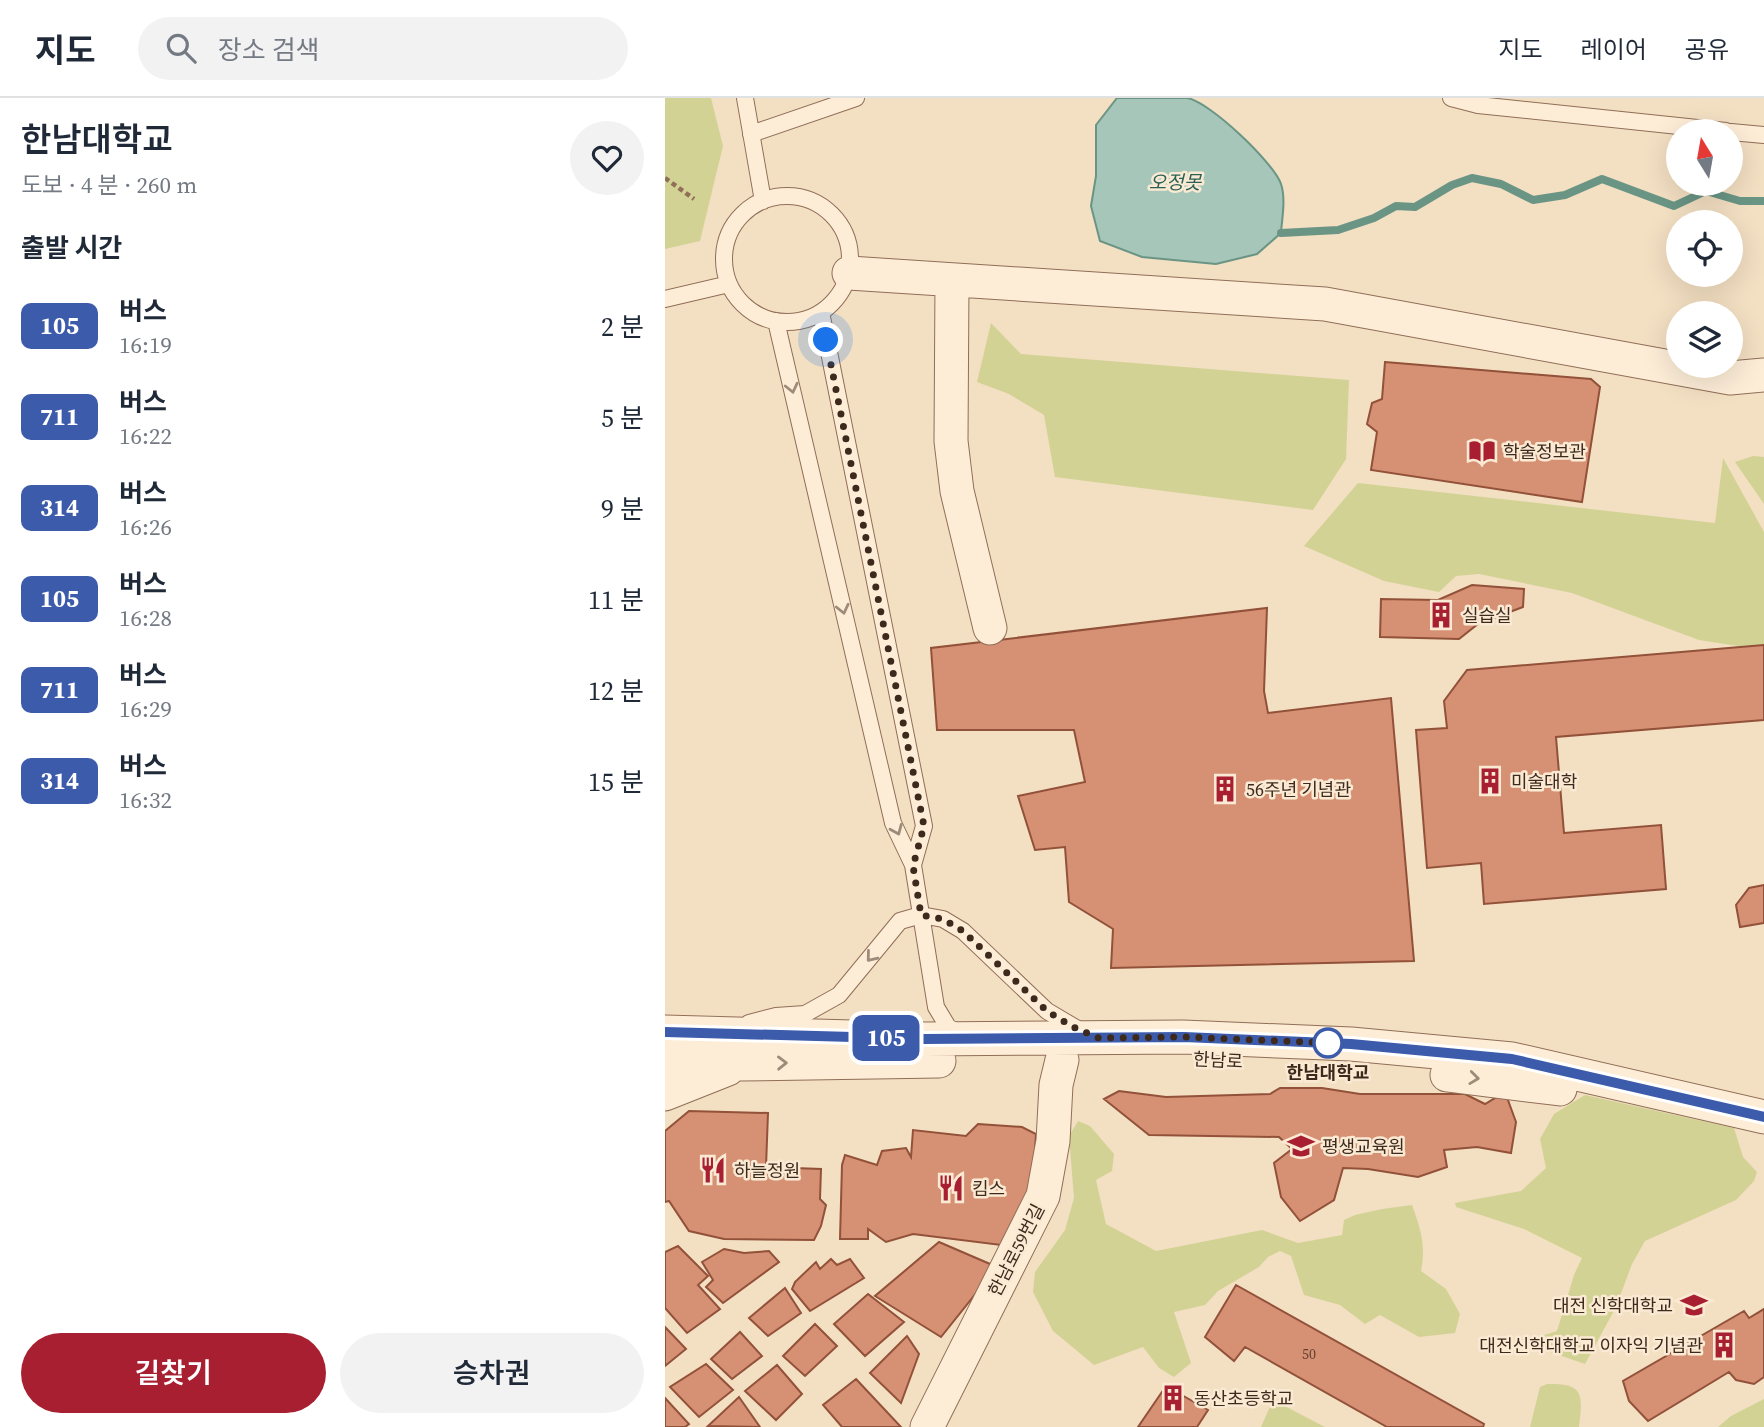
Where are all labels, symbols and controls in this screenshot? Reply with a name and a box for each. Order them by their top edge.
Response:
search box [138,17,628,80]
text: 지도 [35,28,96,73]
icon: search [162,29,200,67]
text: 장소 검색 [218,32,319,68]
text: 지도 [1498,33,1543,66]
text: 레이어 [1581,33,1647,66]
text: 공유 [1685,33,1729,66]
text: 한남대학교 [21,117,173,162]
north arrow [1666,119,1743,196]
map controls [1666,119,1743,378]
button: heart [570,121,644,195]
text: 도보 · 4 분 · 260 m [21,169,197,201]
water label: 오정못 [1149,169,1203,195]
button: locate [1666,210,1743,287]
text: 출발 시간 [21,230,122,266]
text: 버스 [119,293,167,329]
button: layers [1666,301,1743,378]
text: 105 [40,309,79,342]
text: 2 분 [601,309,644,345]
your location [808,322,843,357]
text: 16:19 [119,329,172,361]
one-way arrow [784,381,798,393]
text: 버스 [119,384,167,420]
text: 711 [40,400,79,433]
text: 5 분 [601,400,644,436]
text: 16:22 [119,420,172,452]
library icon: 학술정보관 [1467,436,1497,466]
place label: 학술정보관 [1503,439,1586,464]
text: 버스 [119,475,167,511]
text: 314 [40,491,79,524]
text: 9 분 [601,491,644,527]
text: 16:26 [119,511,172,543]
text: 버스 [119,566,167,602]
text: 105 [40,582,79,615]
text: 11 분 [588,582,644,618]
building icon: 실습실 [1426,600,1456,630]
text: 16:28 [119,602,172,634]
one-way arrow [835,603,850,615]
place label: 실습실 [1462,603,1512,628]
text: 버스 [119,657,167,693]
text: 711 [40,673,79,706]
text: 12 분 [588,673,644,709]
text: 16:29 [119,693,172,725]
text: 버스 [119,748,167,784]
text: 314 [40,764,79,797]
text: 15 분 [588,764,644,800]
building icon: 미술대학 [1475,766,1505,796]
place label: 미술대학 [1511,769,1577,794]
building icon: 56주년 기념관 [1210,774,1240,804]
place label: 56주년 기념관 [1246,777,1351,802]
text: 16:32 [119,784,172,816]
one-way arrow [889,823,903,835]
one-way arrow [867,949,879,962]
line badge: 105 [846,1015,926,1061]
text: 105 [866,1021,906,1054]
marker: 한남대학교 [1313,1028,1343,1058]
street label: 한남로 [1193,1046,1243,1074]
one-way arrow [777,1056,788,1071]
place label: 한남대학교 [1287,1060,1369,1085]
one-way arrow [1469,1071,1480,1086]
school or university icon: 평생교육원 [1286,1131,1316,1161]
place label: 평생교육원 [1322,1134,1405,1159]
restaurant icon: 하늘정원 [698,1155,728,1185]
place label: 하늘정원 [734,1158,800,1183]
restaurant icon: 킴스 [936,1173,966,1203]
place label: 킴스 [972,1176,1005,1201]
street label: 한남로59번길 [982,1199,1050,1301]
school or university icon: 대전 신학대학교 [1679,1290,1709,1320]
place label: 대전 신학대학교 [1553,1293,1673,1318]
building icon: 대전신학대학교 이자익 기념관 [1709,1330,1739,1360]
button: 길찾기 [21,1333,326,1413]
button: 승차권 [340,1333,644,1413]
place label: 대전신학대학교 이자익 기념관 [1479,1333,1703,1358]
house number: 50 [1302,1344,1316,1364]
building icon: 동산초등학교 [1158,1383,1188,1413]
place label: 동산초등학교 [1194,1386,1293,1411]

